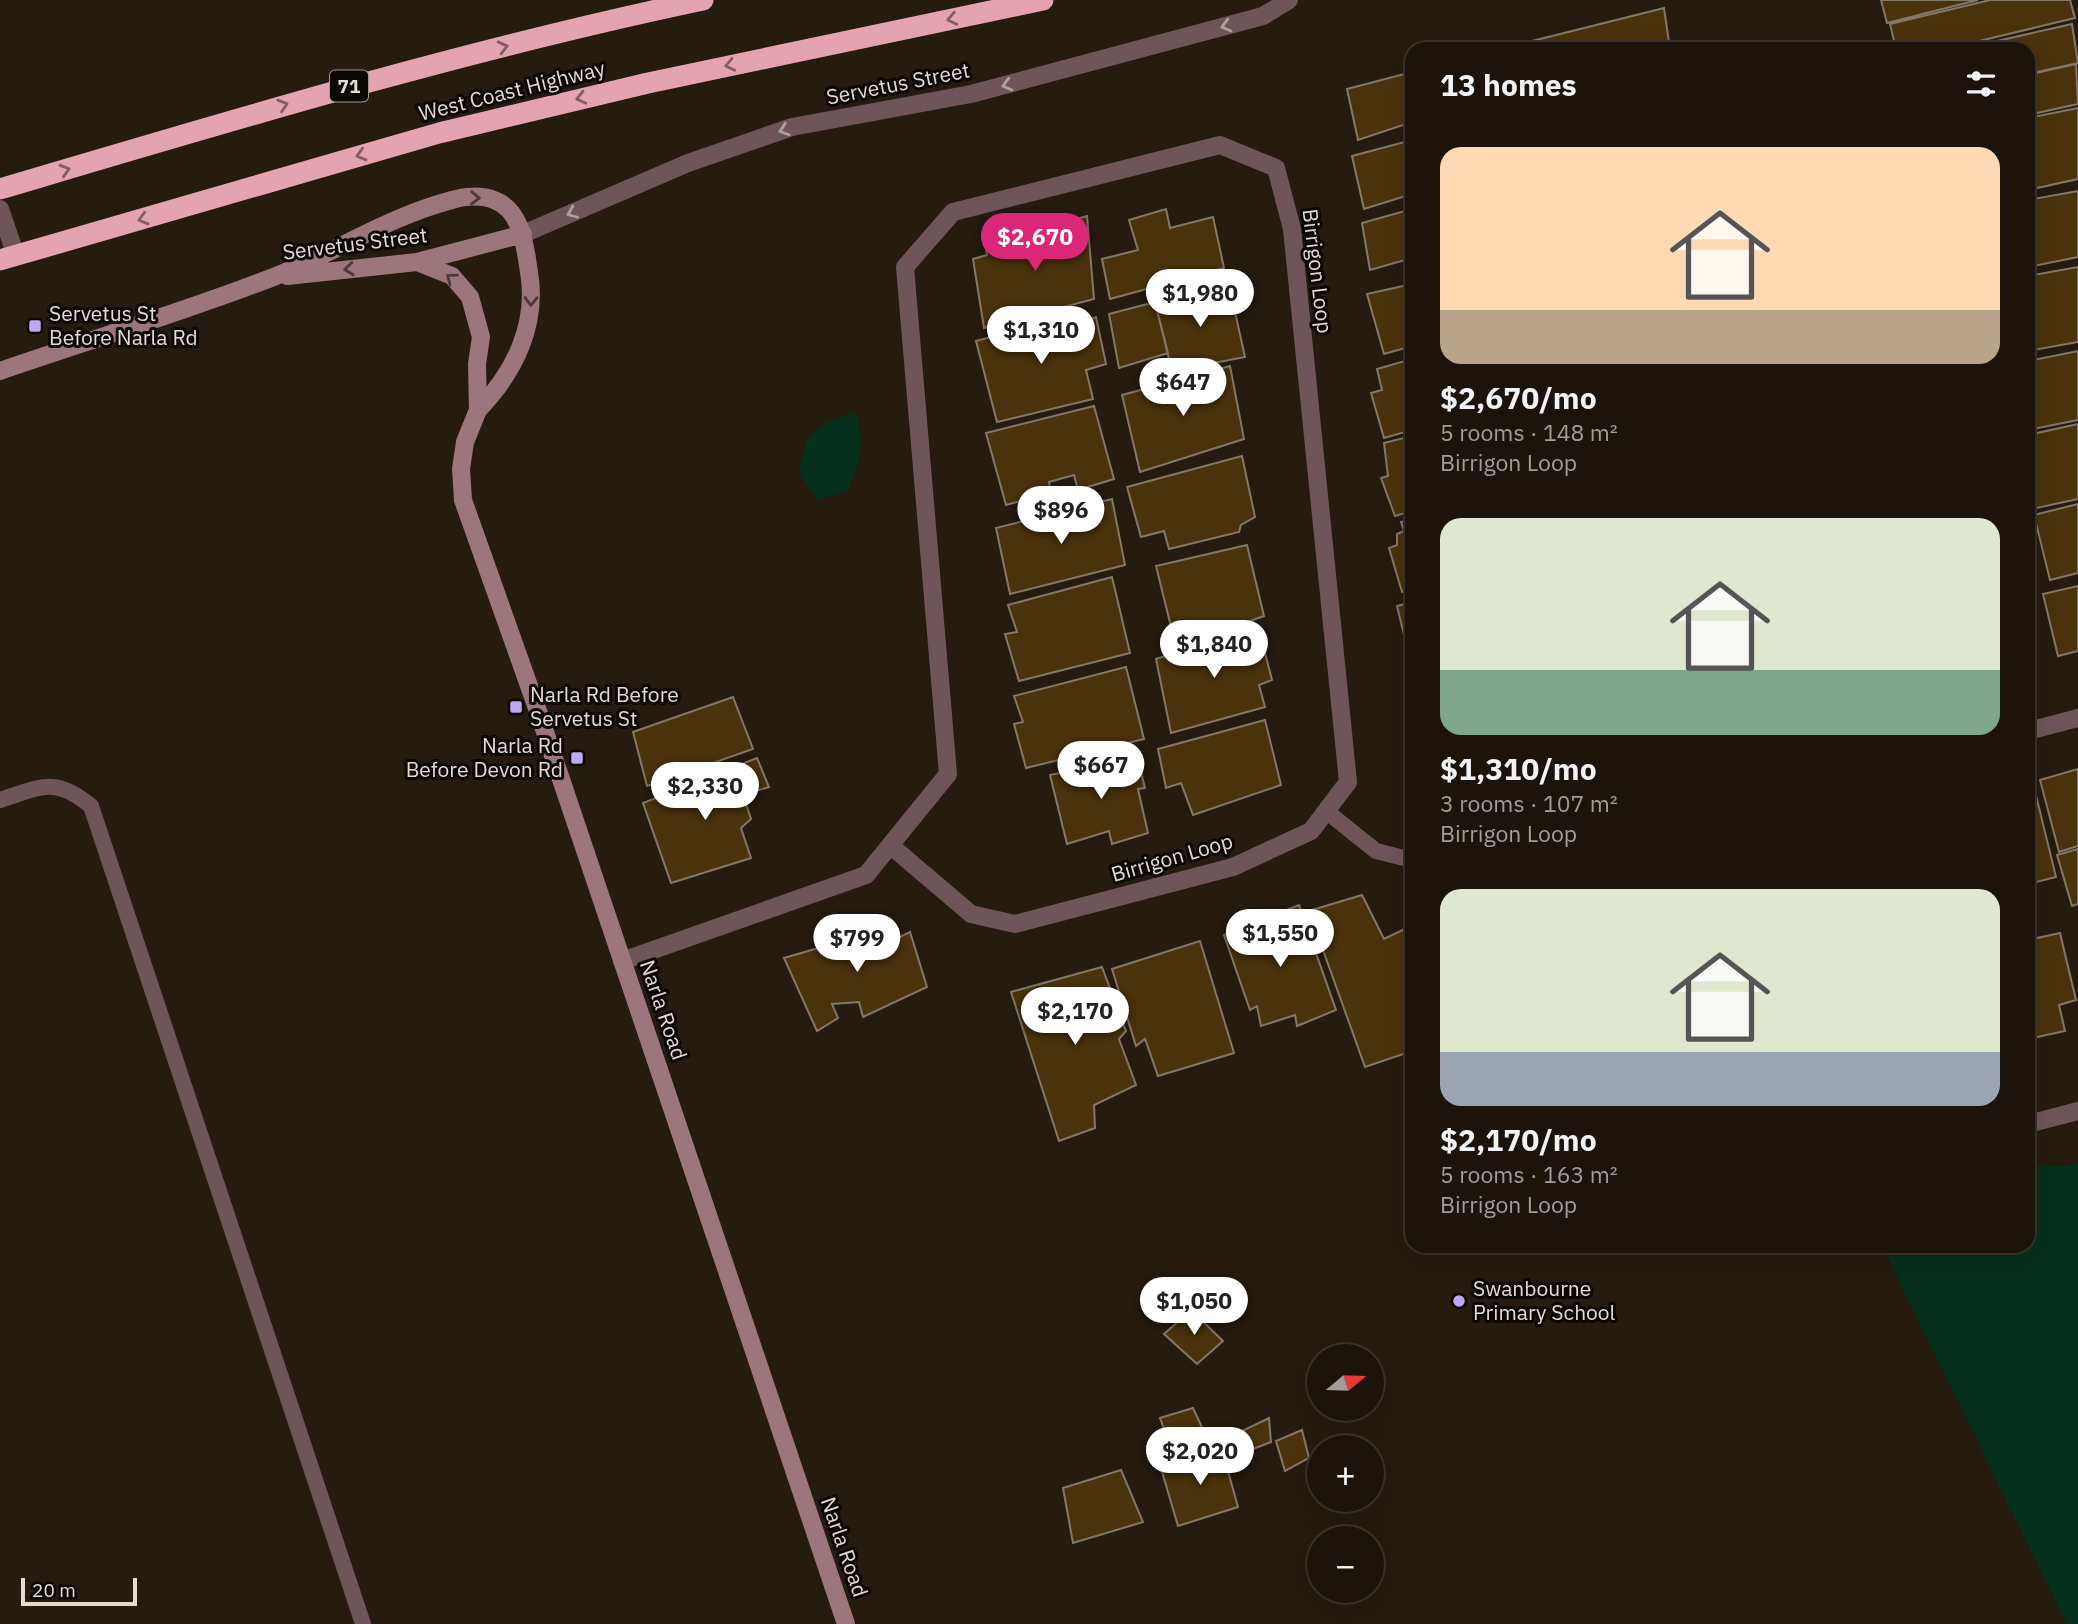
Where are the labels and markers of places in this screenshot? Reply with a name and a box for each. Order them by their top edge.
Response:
pin: $2,670 [978,214,1092,273]
pin: $1,980 [1143,270,1257,329]
place label: Servetus St Before Narla Rd [49,299,198,351]
pin: $1,310 [984,306,1098,366]
marker: Servetus St Before Narla Rd [27,318,43,334]
pin: $647 [1142,358,1224,418]
pin: $896 [1020,486,1102,546]
pin: $1,840 [1157,620,1271,680]
place label: Narla Rd Before Servetus St [530,680,679,732]
marker: Narla Rd Before Servetus St [508,699,524,715]
place label: Narla Rd Before Devon Rd [406,731,563,783]
pin: $667 [1060,742,1142,801]
marker: Narla Rd Before Devon Rd [569,750,585,766]
pin: $2,330 [648,762,762,822]
pin: $1,550 [1223,909,1337,969]
pin: $799 [816,914,898,974]
pin: $2,170 [1018,988,1132,1047]
place label: Swanbourne Primary School [1473,1274,1616,1326]
pin: $1,050 [1137,1278,1251,1337]
marker: Swanbourne Primary School [1451,1293,1467,1309]
pin: $2,020 [1143,1428,1257,1487]

